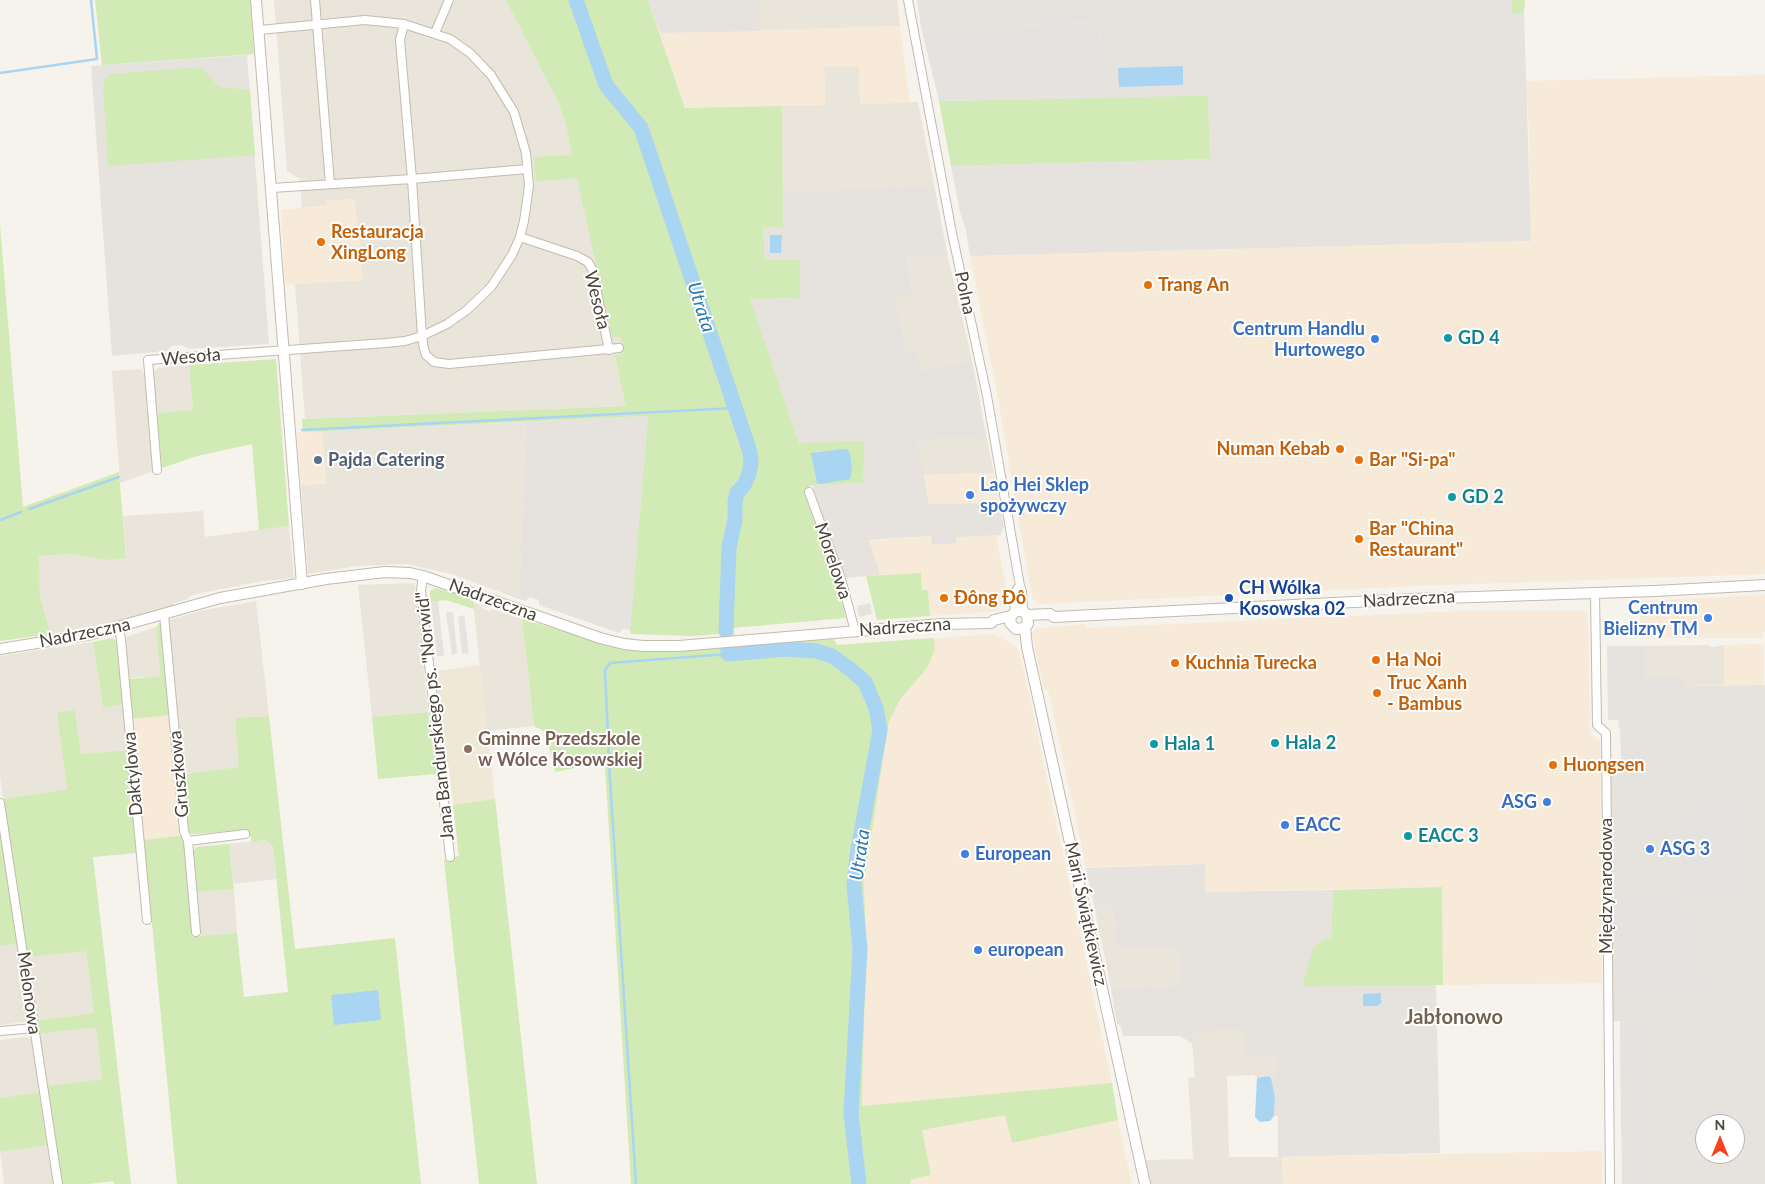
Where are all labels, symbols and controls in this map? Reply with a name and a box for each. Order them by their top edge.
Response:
place label: Restauracja XingLong [331,221,424,264]
marker: Restauracja XingLong [315,236,327,248]
street label: Wesoła [579,268,615,332]
street label: Polna [950,269,980,317]
place label: Trang An [1158,274,1229,296]
water label: Utrata [682,279,720,335]
marker: Trang An [1142,279,1154,291]
place label: Centrum Handlu Hurtowego [1233,318,1365,360]
place label: GD 4 [1458,327,1500,349]
marker: GD 4 [1442,332,1454,344]
marker: Centrum Handlu Hurtowego [1369,333,1381,345]
street label: Wesoła [160,344,222,370]
place label: Numan Kebab [1217,438,1330,460]
marker: Numan Kebab [1334,443,1346,455]
place label: Pajda Catering [328,449,444,471]
place label: Bar "Si-pa" [1369,449,1455,471]
marker: Pajda Catering [312,454,324,466]
marker: Bar "Si-pa" [1353,454,1365,466]
place label: Lao Hei Sklep spożywczy [980,474,1089,516]
place label: GD 2 [1462,486,1504,508]
marker: Lao Hei Sklep spożywczy [964,489,976,501]
marker: GD 2 [1446,491,1458,503]
place label: Bar "China Restaurant" [1369,518,1463,560]
street label: Morelowa [810,520,856,602]
marker: Bar "China Restaurant" [1353,533,1365,545]
street label: Nadrzeczna [446,574,540,626]
place label: CH Wólka Kosowska 02 [1239,577,1345,620]
street label: Nadrzeczna [1362,586,1456,612]
place label: Đông Đô [954,587,1026,609]
street label: Jana Bandurskiego ps. "Norwid" [411,590,459,842]
marker: Đông Đô [938,592,950,604]
marker: CH Wólka Kosowska 02 [1223,592,1235,604]
place label: Centrum Bielizny TM [1603,597,1698,640]
marker: Centrum Bielizny TM [1702,612,1714,624]
street label: Nadrzeczna [858,613,952,641]
street label: Nadrzeczna [38,614,132,652]
place label: Ha Noi [1386,649,1442,671]
place label: Kuchnia Turecka [1185,652,1317,674]
marker: Ha Noi [1370,654,1382,666]
marker: Kuchnia Turecka [1169,657,1181,669]
place label: Truc Xanh - Bambus [1387,672,1467,714]
marker: Truc Xanh - Bambus [1371,687,1383,699]
place label: Gminne Przedszkole w Wólce Kosowskiej [478,728,643,771]
street label: Gruszkowa [164,730,194,818]
street label: Daktylowa [119,731,147,817]
place label: Hala 2 [1285,732,1336,754]
place label: Hala 1 [1164,733,1215,755]
marker: Hala 2 [1269,737,1281,749]
marker: Hala 1 [1148,738,1160,750]
marker: Gminne Przedszkole w Wólce Kosowskiej [462,743,474,755]
place label: Huongsen [1563,754,1645,776]
marker: Huongsen [1547,759,1559,771]
place label: ASG [1502,791,1537,813]
marker: ASG [1541,796,1553,808]
place label: EACC [1295,814,1341,836]
street label: Międzynarodowa [1595,818,1617,954]
marker: EACC [1279,819,1291,831]
place label: EACC 3 [1418,825,1479,847]
water label: Utrata [845,828,875,882]
marker: EACC 3 [1402,830,1414,842]
place label: ASG 3 [1660,838,1710,860]
street label: Marii Świątkiewicz [1060,840,1112,988]
place label: European [975,843,1051,865]
marker: ASG 3 [1644,843,1656,855]
marker: European [959,848,971,860]
place label: european [988,939,1064,961]
marker: european [972,944,984,956]
street label: Melonowa [12,950,46,1036]
district label: Jabłonowo [1405,1006,1503,1030]
north arrow [1695,1114,1745,1164]
text: N [1715,1116,1725,1133]

